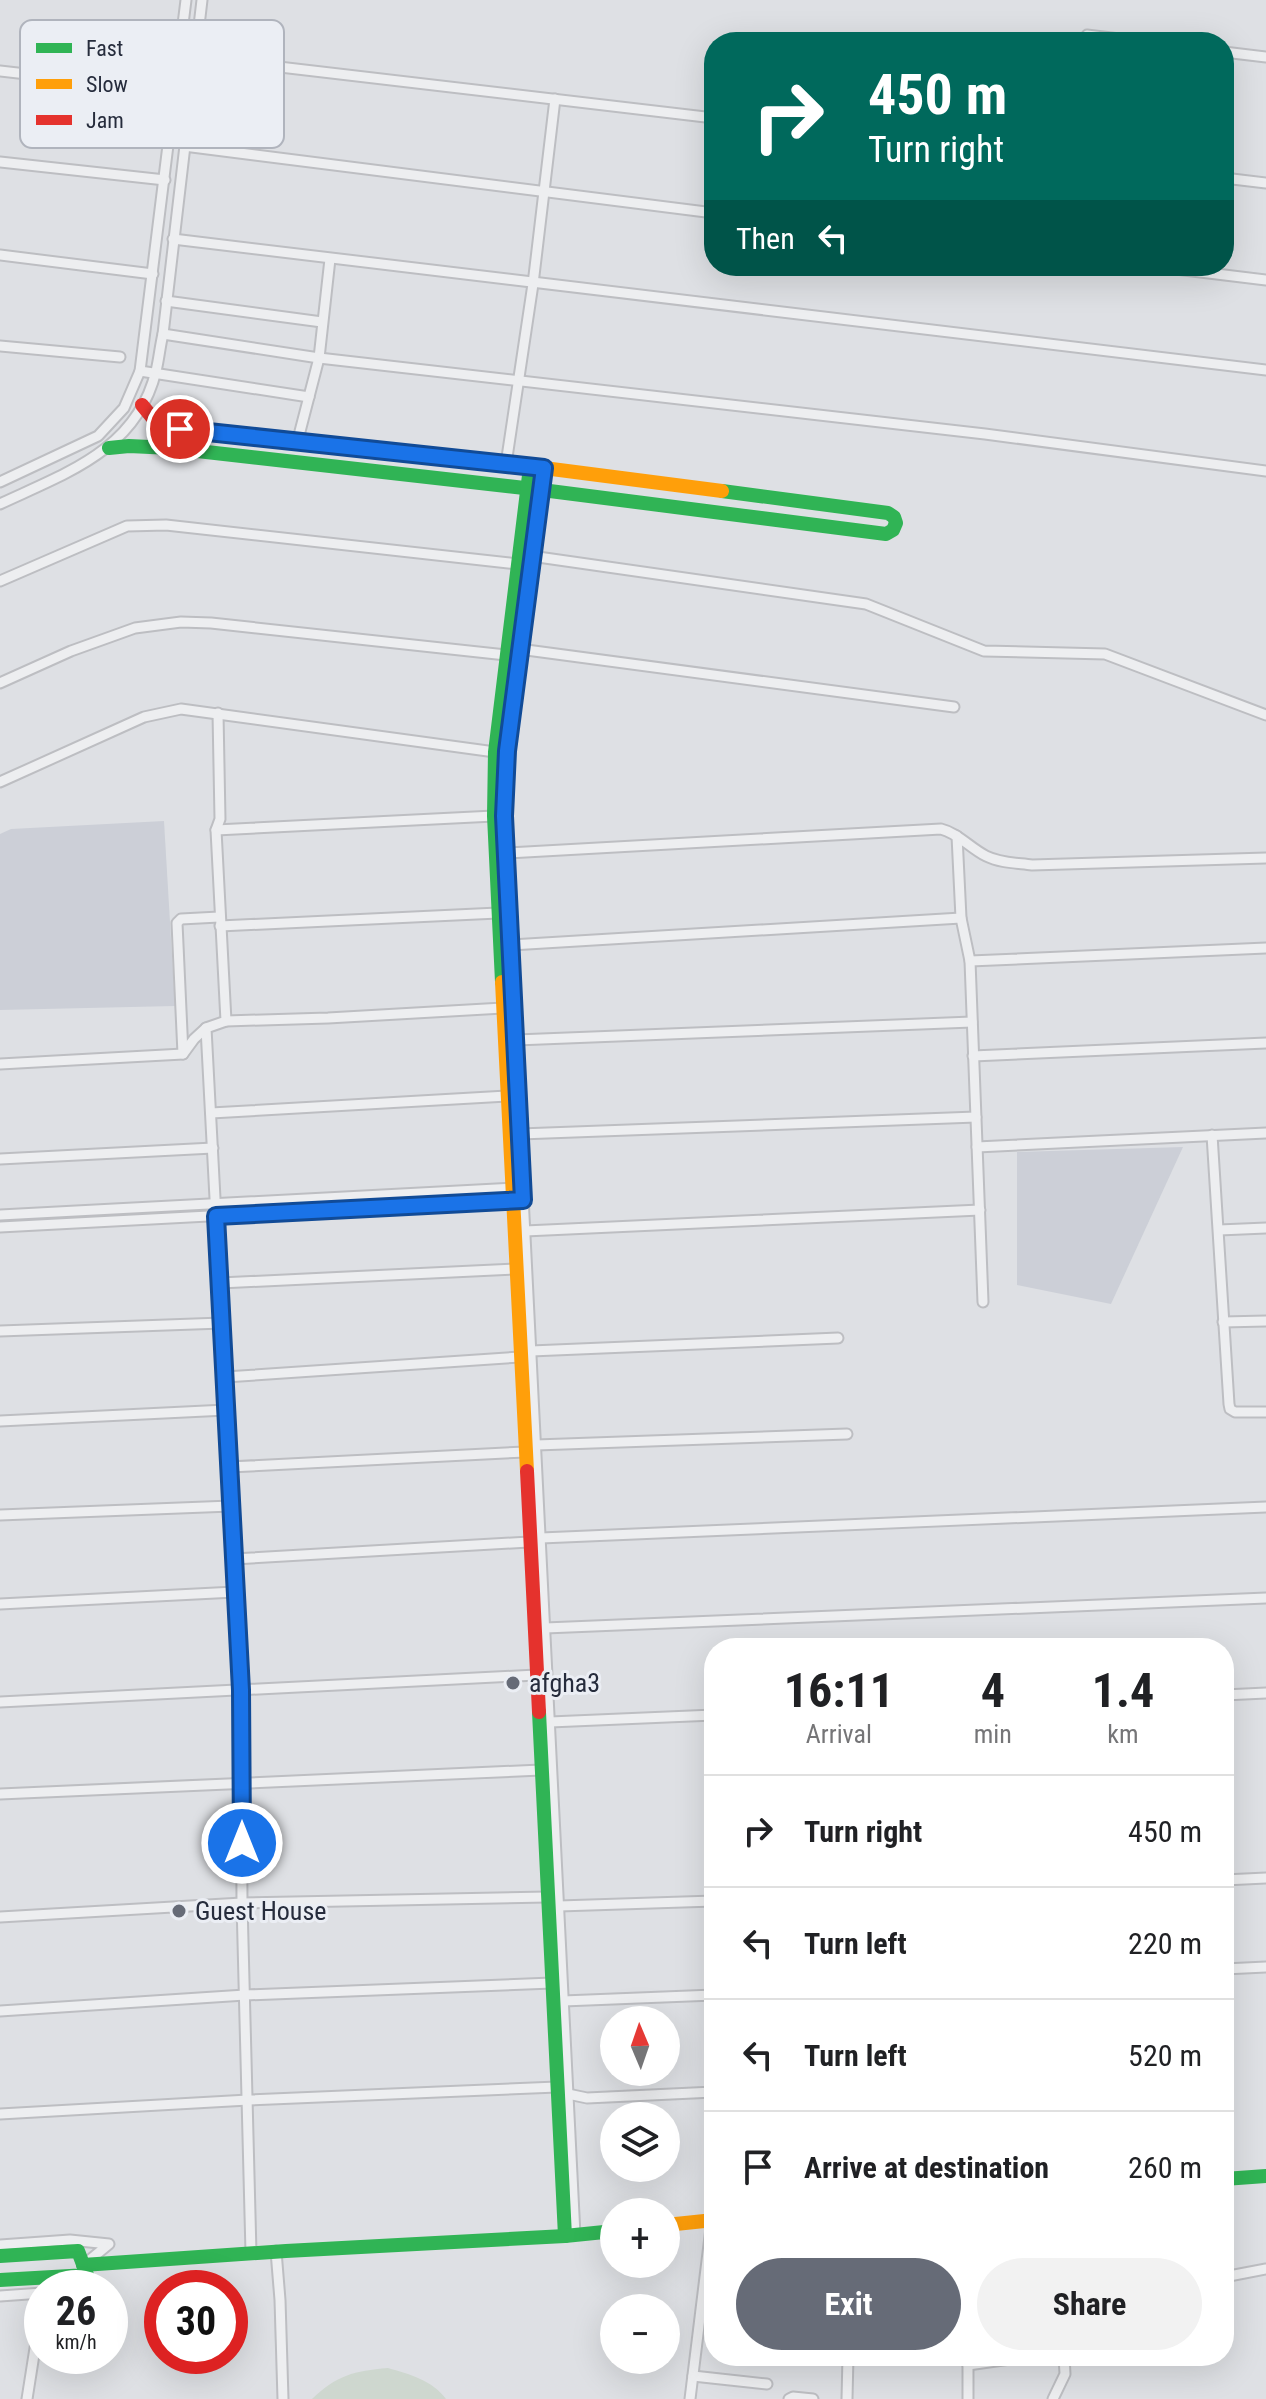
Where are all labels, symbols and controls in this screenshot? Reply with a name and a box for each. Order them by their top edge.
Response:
legend [20,20,284,148]
text: Fast [86,36,123,61]
text: 450 m [868,62,1007,128]
icon: right [736,64,840,168]
text: Slow [86,72,128,97]
text: Jam [86,108,124,133]
text: Turn right [868,129,1004,171]
icon: left [811,216,855,260]
text: Then [736,221,795,256]
pin [146,395,214,463]
icon: arrive [158,407,202,451]
text: 16:11 [784,1662,894,1719]
text: 4 [981,1662,1005,1719]
text: 1.4 [1092,1662,1154,1719]
place label: afgha3 [529,1668,600,1698]
marker: afgha3 [504,1674,522,1692]
text: Arrival [806,1719,872,1749]
text: min [974,1719,1012,1749]
text: km [1107,1719,1139,1749]
position arrow [200,1801,284,1885]
icon: right [736,1809,780,1853]
text: Turn right [804,1814,922,1849]
text: 450 m [1128,1814,1202,1849]
place label: Guest House [195,1896,326,1926]
marker: Guest House [170,1902,188,1920]
icon: left [736,1921,780,1965]
text: Turn left [804,1926,907,1961]
text: 220 m [1128,1926,1202,1961]
north arrow [600,2006,680,2086]
map controls [600,2006,680,2374]
icon: left [736,2033,780,2077]
text: Turn left [804,2038,907,2073]
text: 520 m [1128,2038,1202,2073]
button: layers [600,2102,680,2182]
icon: arrive [736,2145,780,2189]
text: Arrive at destination [804,2150,1049,2185]
text: 260 m [1128,2150,1202,2185]
button: + [600,2198,680,2278]
button: Exit [736,2258,961,2350]
button: Share [977,2258,1202,2350]
speed limit sign: 30 [144,2270,248,2374]
text: 26 [56,2288,96,2335]
button: − [600,2294,680,2374]
text: km/h [55,2330,97,2354]

